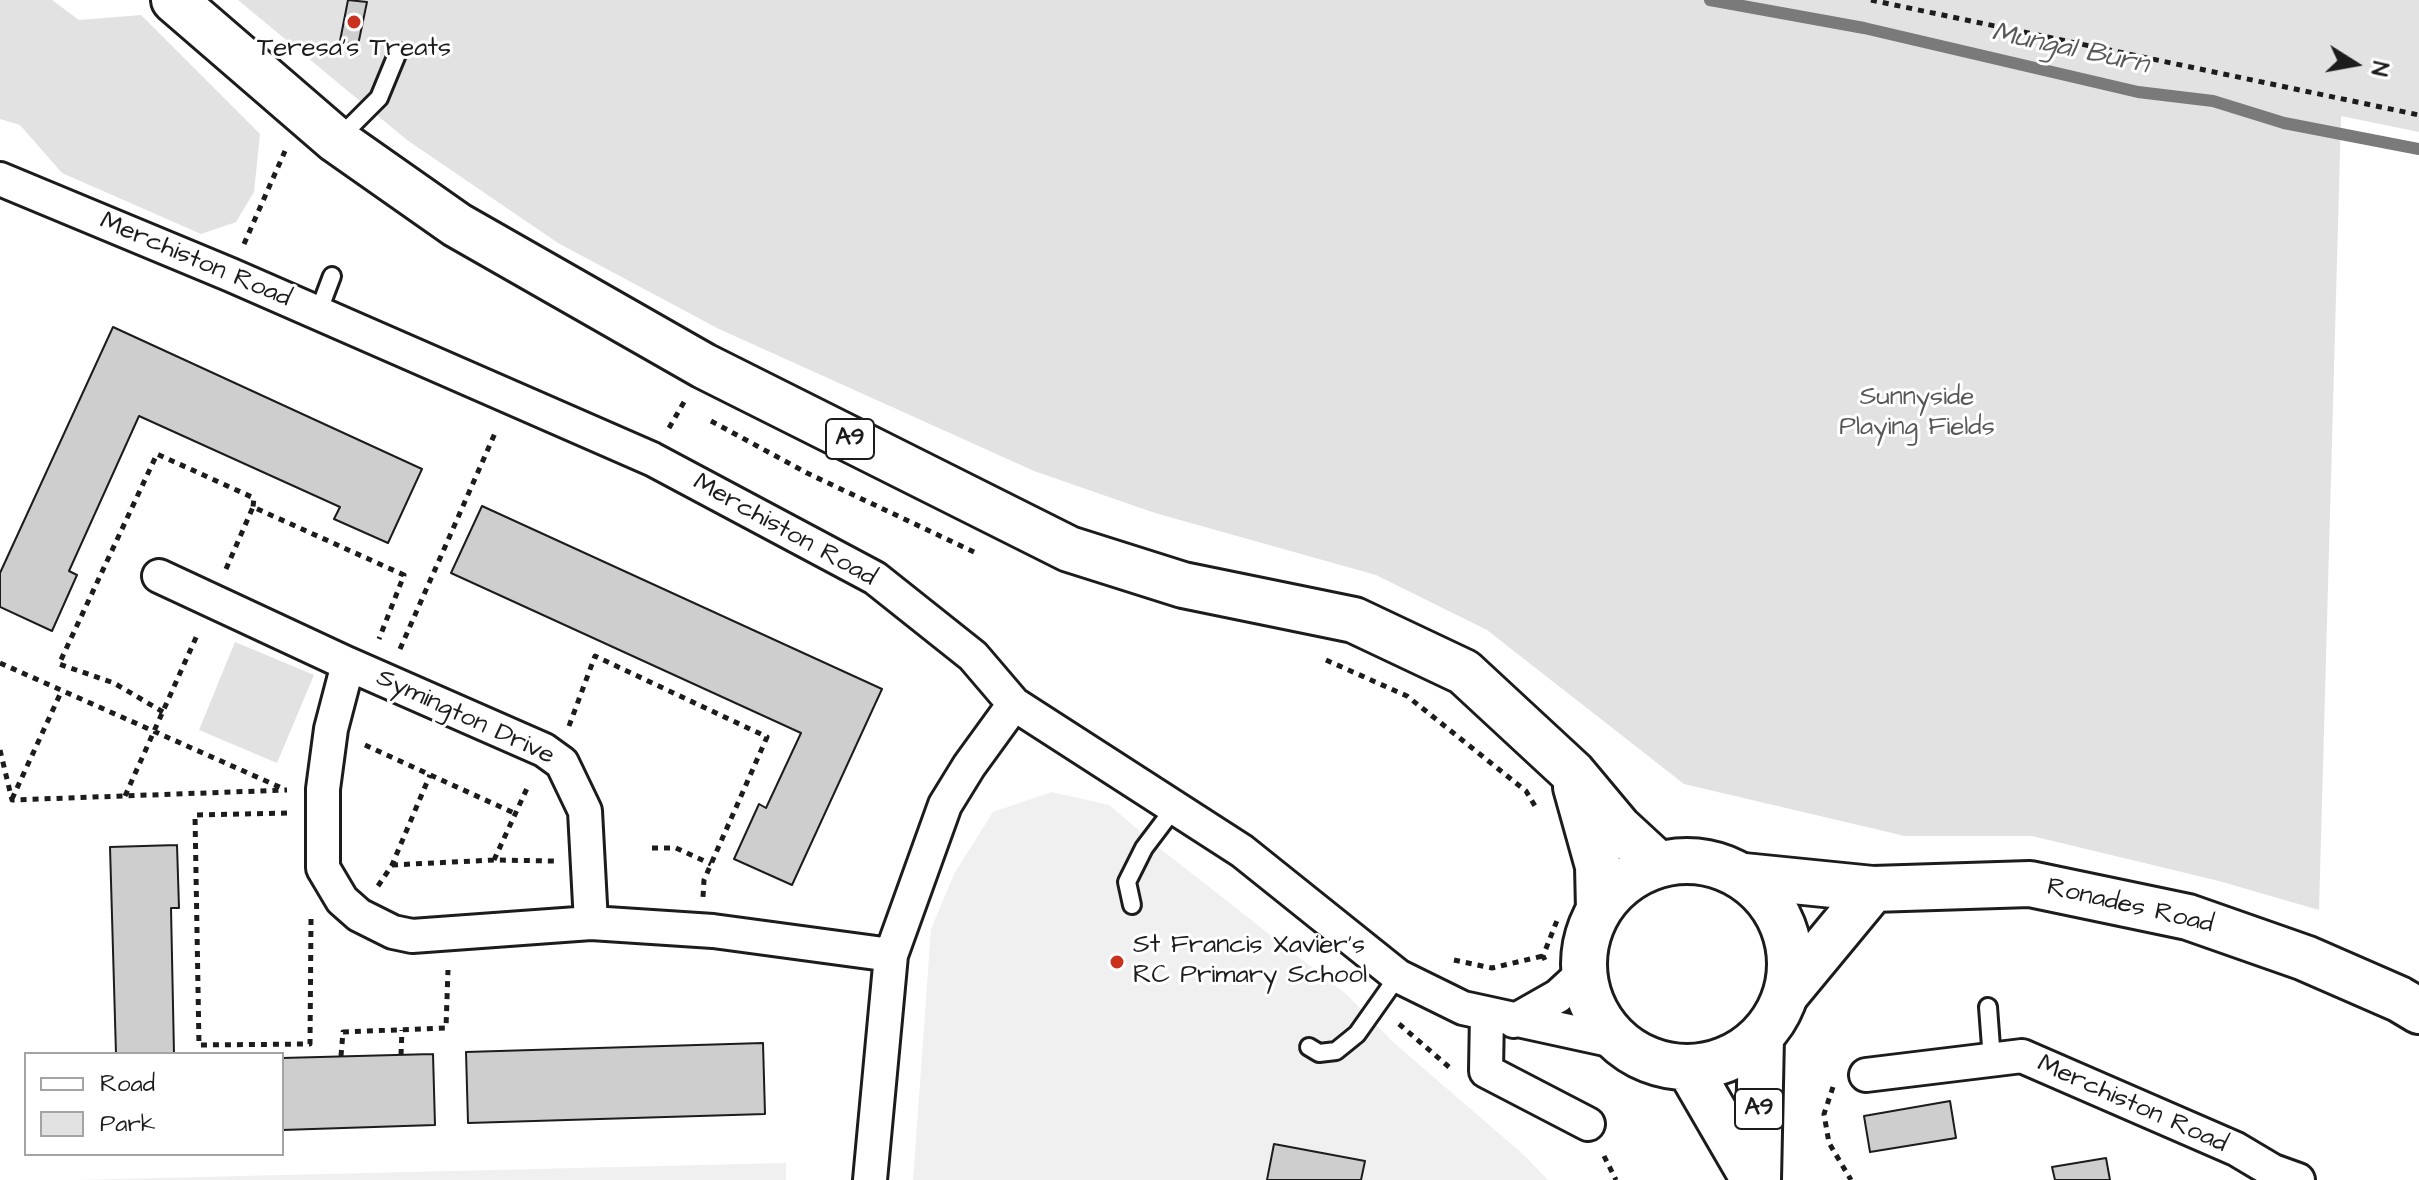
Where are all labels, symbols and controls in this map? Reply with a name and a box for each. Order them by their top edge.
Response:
marker: Teresa's Treats [345,13,363,31]
water label: Mungal Burn [1989,17,2151,83]
north arrow [2315,24,2395,104]
place label: Teresa's Treats [257,34,451,66]
text: N [2363,59,2396,78]
street label: Merchiston Road [95,207,295,315]
park label: Sunnyside Playing Fields [1839,383,1995,444]
road number: A9 [826,419,874,459]
street label: Merchiston Road [687,468,881,594]
street label: Symington Drive [371,663,559,773]
street label: Ronades Road [2044,873,2216,941]
place label: St Francis Xavier's RC Primary School [1133,931,1367,992]
marker: St Francis Xavier's RC Primary School [1108,953,1126,971]
street label: Merchiston Road [2032,1049,2232,1161]
legend [24,1052,284,1156]
text: Road [100,1067,155,1101]
road number: A9 [1735,1089,1783,1129]
text: Park [100,1107,156,1141]

